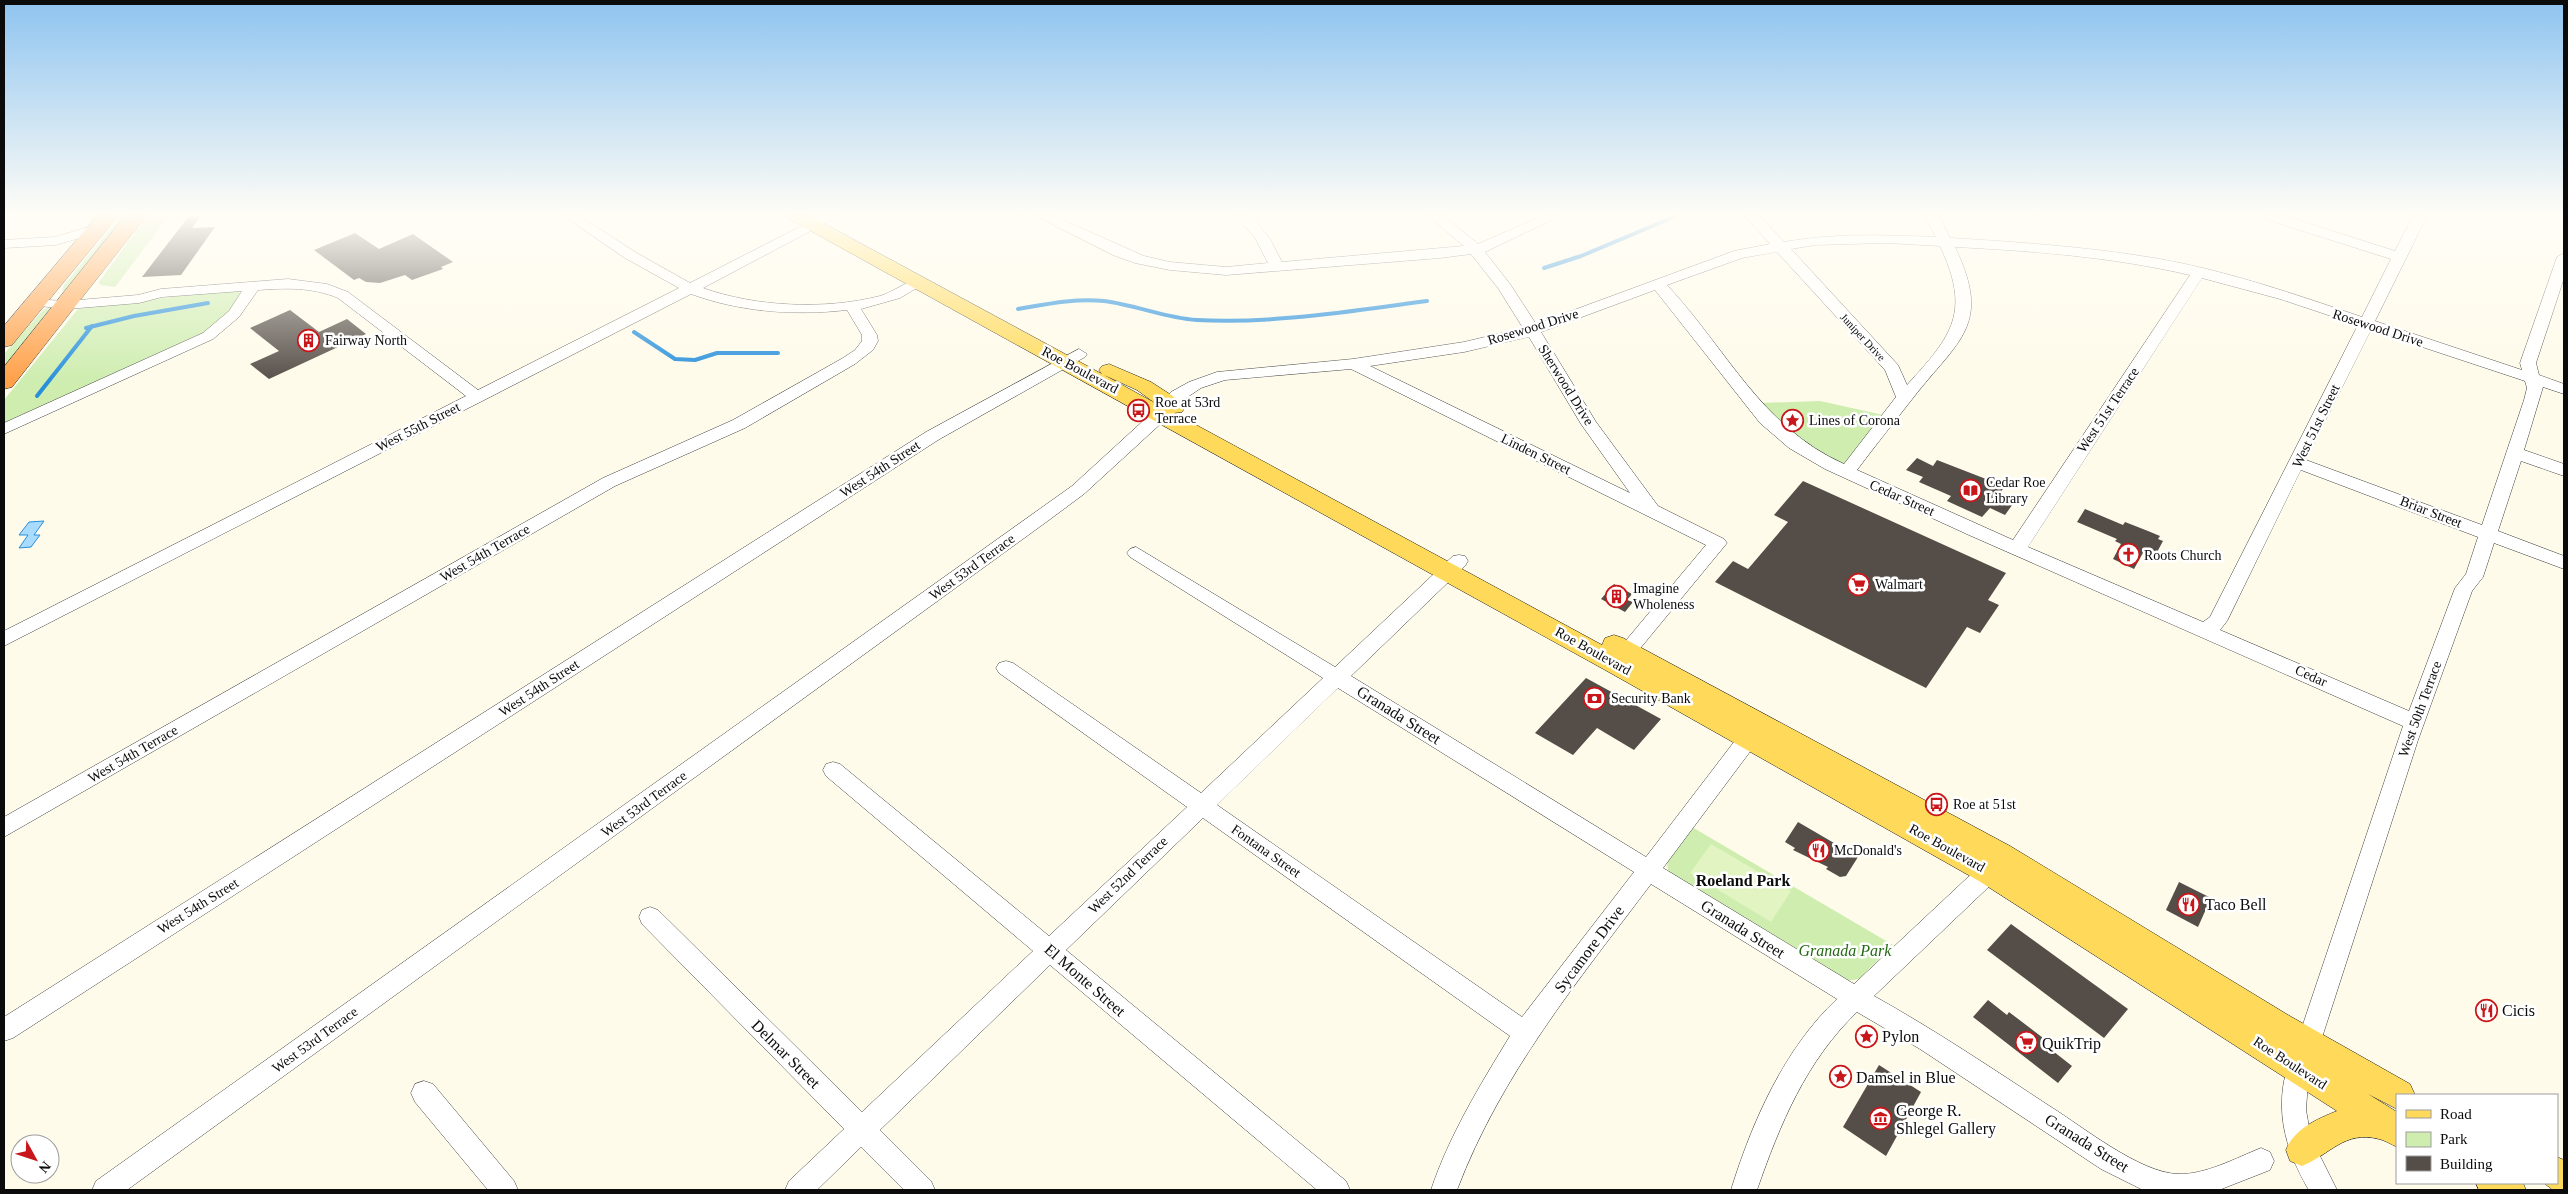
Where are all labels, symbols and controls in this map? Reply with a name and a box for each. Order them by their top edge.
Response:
street label: Rosewood Drive [1486,306,1580,348]
street label: Rosewood Drive [2331,306,2425,350]
street label: Juniper Drive [1838,311,1888,363]
building icon: Fairway North [297,328,321,352]
place label: Fairway North [325,333,407,348]
street label: Sherwood Drive [1535,342,1597,428]
street label: Roe Boulevard [1039,344,1121,396]
street label: West 51st Terrace [2074,365,2142,455]
street label: West 51st Street [2289,382,2343,470]
place label: Roe at 53rd Terrace [1155,395,1220,426]
bus stop icon: Roe at 53rd Terrace [1127,398,1151,422]
street label: West 55th Street [374,399,463,455]
place icon: Lines of Corona [1781,408,1805,432]
place label: Lines of Corona [1809,413,1901,428]
street label: Linden Street [1499,431,1573,477]
street label: West 54th Street [837,438,923,500]
place label: Cedar Roe Library [1986,475,2045,506]
street label: Cedar Street [1867,477,1937,519]
library icon: Cedar Roe Library [1958,478,1982,502]
street label: Briar Street [2398,493,2464,531]
street label: West 54th Terrace [437,521,533,585]
street label: West 53rd Terrace [926,531,1018,603]
church icon: Roots Church [2116,543,2140,567]
place label: Roots Church [2144,548,2221,563]
supermarket icon: Walmart [1847,572,1871,596]
place label: Walmart [1875,577,1923,592]
place label: Imagine Wholeness [1633,581,1694,612]
building icon: Imagine Wholeness [1605,584,1629,608]
street label: Roe Boulevard [1552,624,1634,678]
street label: West 54th Street [496,657,582,719]
street label: West 50th Terrace [2396,659,2444,759]
street label: Cedar [2293,662,2330,690]
street label: Granada Street [1354,682,1444,748]
bank icon: Security Bank [1583,686,1607,710]
place label: Security Bank [1611,691,1691,706]
street label: West 54th Terrace [85,722,181,786]
street label: West 53rd Terrace [598,768,690,840]
bus stop icon: Roe at 51st [1925,792,1949,816]
place label: Roe at 51st [1953,797,2016,812]
street label: Roe Boulevard [1906,821,1988,875]
street label: Fontana Street [1228,822,1304,881]
street label: West 52nd Terrace [1085,833,1171,917]
restaurant icon: McDonald's [1806,838,1830,862]
place label: McDonald's [1834,843,1902,858]
district label: Roeland Park [1696,872,1790,889]
street label: West 54th Street [155,875,241,937]
restaurant icon: Taco Bell [2177,892,2201,916]
street label: Granada Street [1698,896,1788,962]
place label: Taco Bell [2205,896,2267,913]
street label: Sycamore Drive [1551,902,1628,996]
street label: El Monte Street [1041,940,1129,1020]
park label: Granada Park [1799,942,1892,959]
restaurant icon: Cicis [2474,998,2498,1022]
place label: Cicis [2502,1002,2535,1019]
street label: West 53rd Terrace [269,1004,361,1076]
street label: Delmar Street [748,1016,824,1092]
place icon: Pylon [1854,1024,1878,1048]
place label: Pylon [1882,1028,1919,1046]
supermarket icon: QuikTrip [2014,1031,2038,1055]
street label: Roe Boulevard [2251,1034,2329,1092]
place label: QuikTrip [2042,1035,2101,1053]
place icon: Damsel in Blue [1828,1065,1852,1089]
place label: Damsel in Blue [1856,1069,1956,1086]
legend [2396,1094,2558,1184]
place label: George R. Shlegel Gallery [1896,1102,1996,1138]
text: Road [2440,1106,2472,1122]
museum icon: George R. Shlegel Gallery [1868,1107,1892,1131]
street label: Granada Street [2042,1110,2132,1176]
text: Park [2440,1131,2468,1147]
north arrow [10,1134,60,1184]
text: Building [2440,1156,2493,1172]
text: N [36,1158,54,1176]

